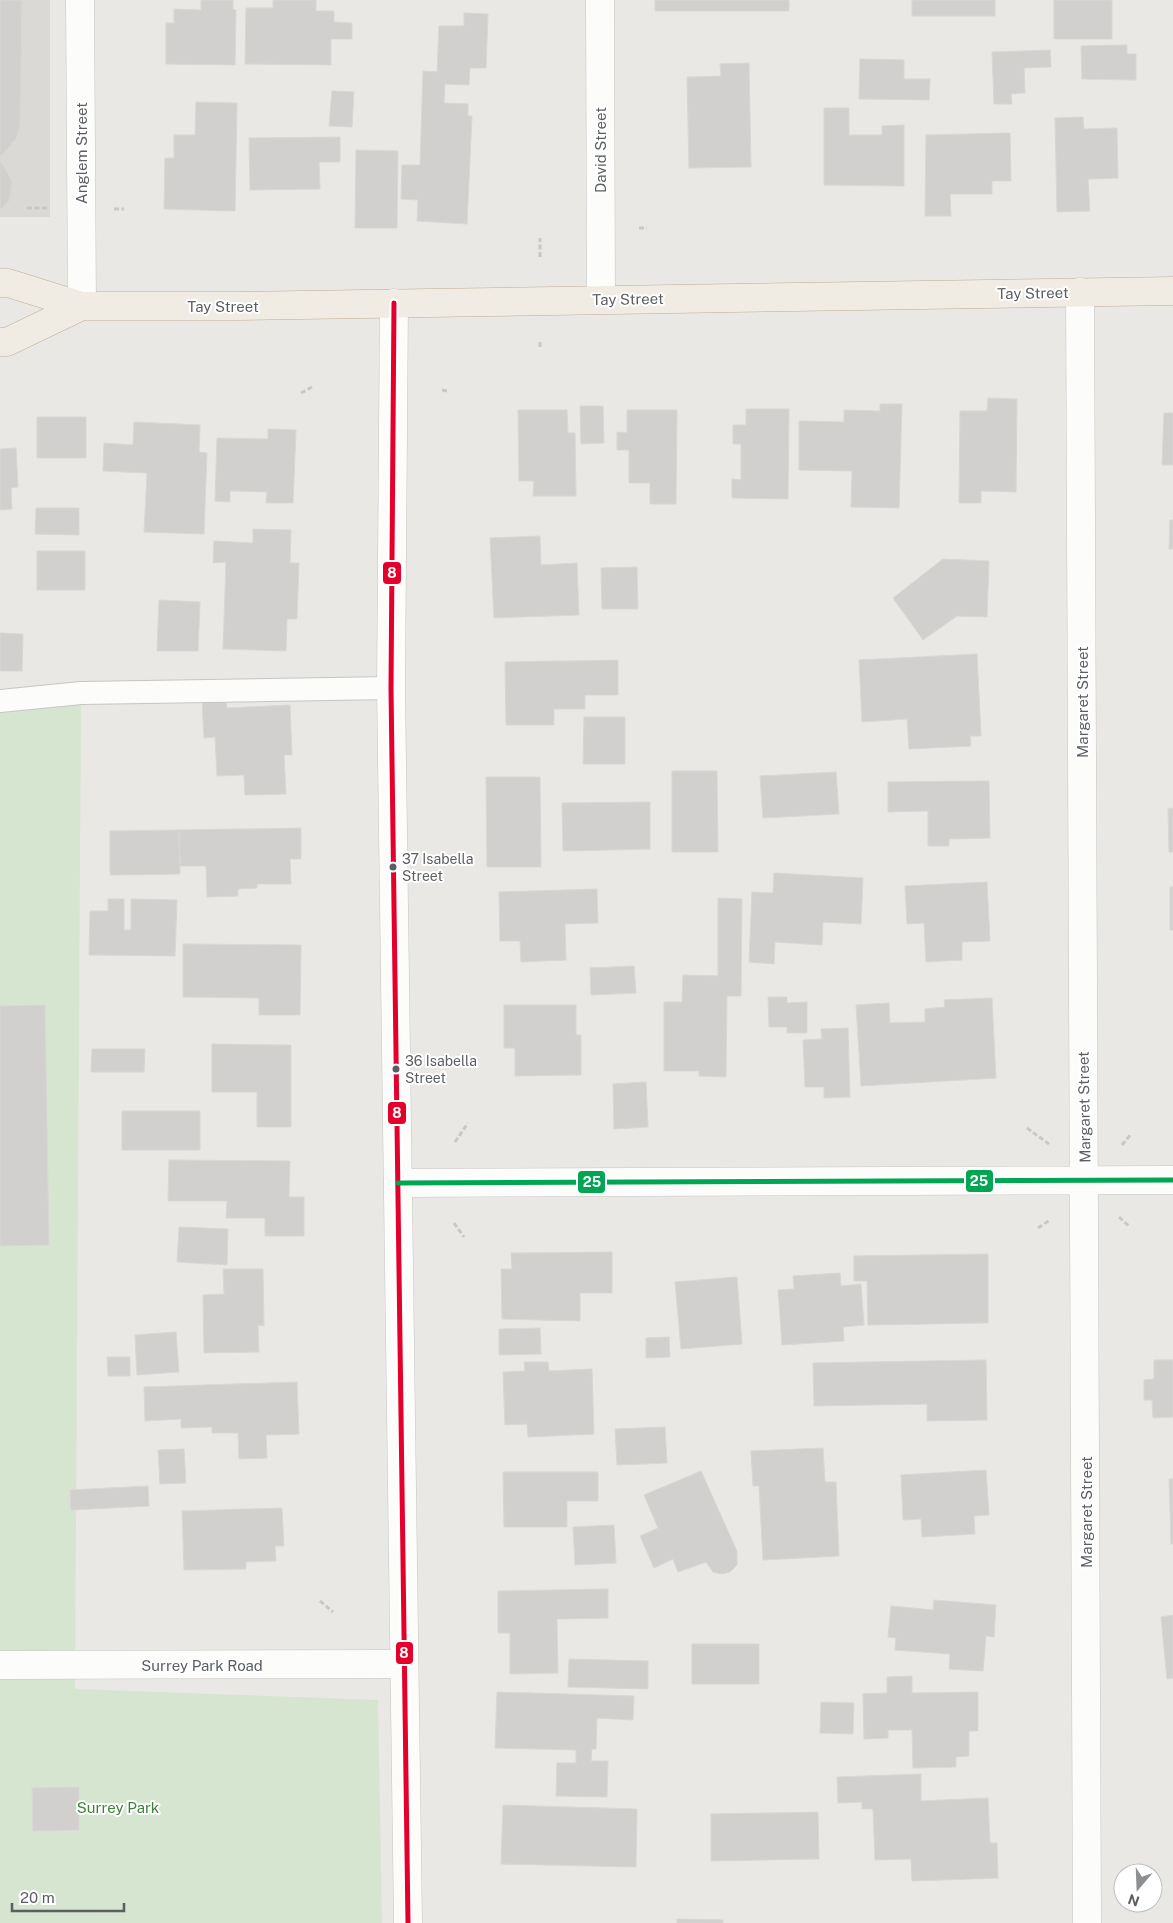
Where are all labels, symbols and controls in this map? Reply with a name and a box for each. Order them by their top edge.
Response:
street label: Anglem Street [73,102,90,204]
street label: David Street [592,107,609,193]
street label: Tay Street [997,284,1069,302]
street label: Tay Street [592,290,664,308]
street label: Tay Street [187,298,259,315]
line badge: 8 [382,561,402,585]
text: 8 [387,565,397,581]
street label: Margaret Street [1074,646,1091,758]
place label: 37 Isabella Street [402,851,473,884]
marker: 37 Isabella Street [388,862,398,872]
street label: Margaret Street [1075,1051,1093,1163]
place label: 36 Isabella Street [405,1053,477,1086]
marker: 36 Isabella Street [391,1064,401,1074]
line badge: 8 [387,1101,407,1125]
text: 8 [392,1105,402,1121]
line badge: 25 [965,1169,994,1193]
line badge: 25 [577,1170,606,1194]
text: 25 [970,1173,988,1189]
text: 25 [583,1174,601,1190]
street label: Margaret Street [1078,1456,1095,1568]
line badge: 8 [395,1641,414,1665]
text: 8 [399,1645,409,1661]
street label: Surrey Park Road [141,1657,263,1674]
park label: Surrey Park [77,1799,159,1816]
north arrow [1113,1863,1163,1913]
scale bar [12,1880,125,1912]
text: 20 m [20,1889,55,1906]
text: N [1126,1891,1142,1910]

